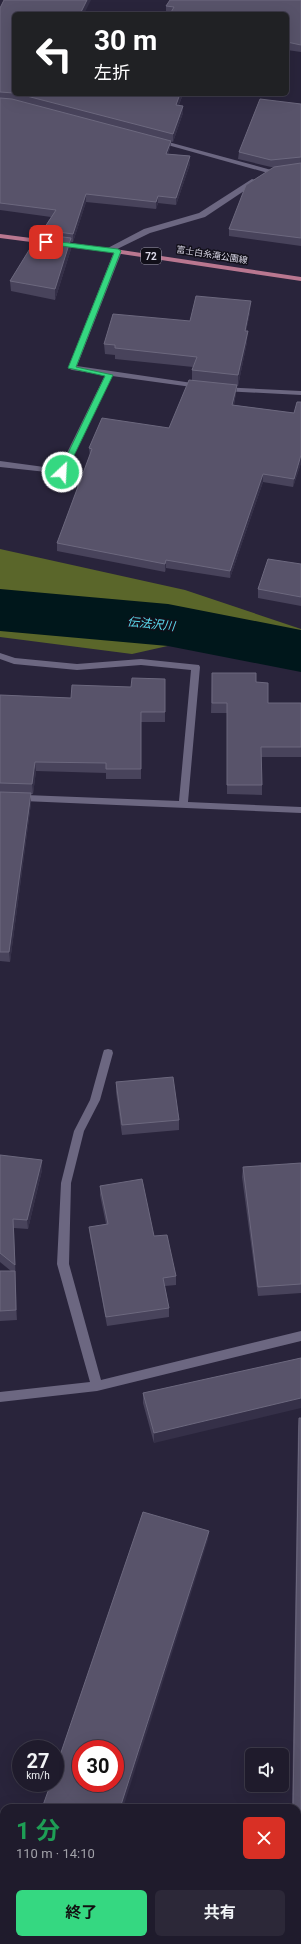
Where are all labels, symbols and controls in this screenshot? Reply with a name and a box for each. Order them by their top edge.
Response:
text: 30 m [94,24,157,57]
icon: left [28,28,80,80]
text: 左折 [94,62,130,83]
pin [29,225,63,259]
icon: arrive [35,231,57,253]
street label: 富士白糸滝公園線 [176,244,249,266]
road number: 72 [141,248,161,264]
position arrow [41,451,83,493]
water label: 伝法沢川 [126,615,178,634]
speed limit sign: 30 [72,1740,124,1792]
map controls [245,1748,289,1792]
button: sound [245,1748,289,1792]
text: 27 [27,1749,49,1773]
text: km/h [26,1770,50,1781]
text: 1 分 [16,1817,60,1845]
button: close [243,1817,285,1859]
text: 110 m · 14:10 [16,1846,95,1861]
button: 終了 [16,1890,147,1936]
button: 共有 [155,1890,285,1936]

